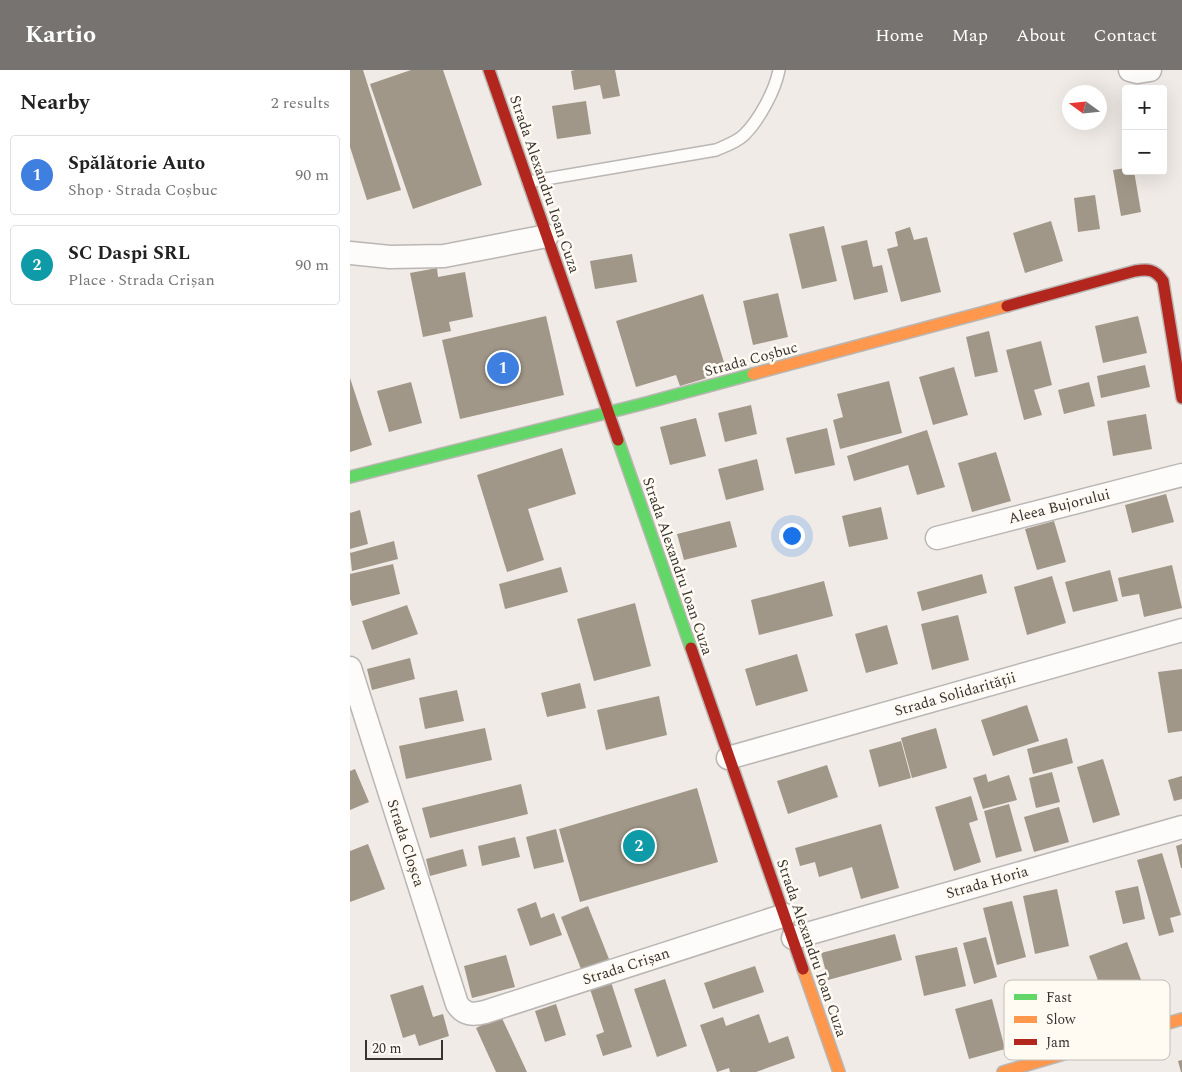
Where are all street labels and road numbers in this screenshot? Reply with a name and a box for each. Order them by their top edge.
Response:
street label: Strada Alexandru Ioan Cuza [503,92,586,277]
street label: Strada Coșbuc [702,336,800,383]
street label: Strada Alexandru Ioan Cuza [636,474,719,659]
street label: Aleea Bujorului [1006,483,1112,530]
street label: Strada Solidarității [892,666,1019,723]
street label: Strada Cloșca [381,796,431,891]
street label: Strada Alexandru Ioan Cuza [770,856,853,1041]
street label: Strada Horia [943,860,1032,905]
street label: Strada Crișan [580,941,673,991]

